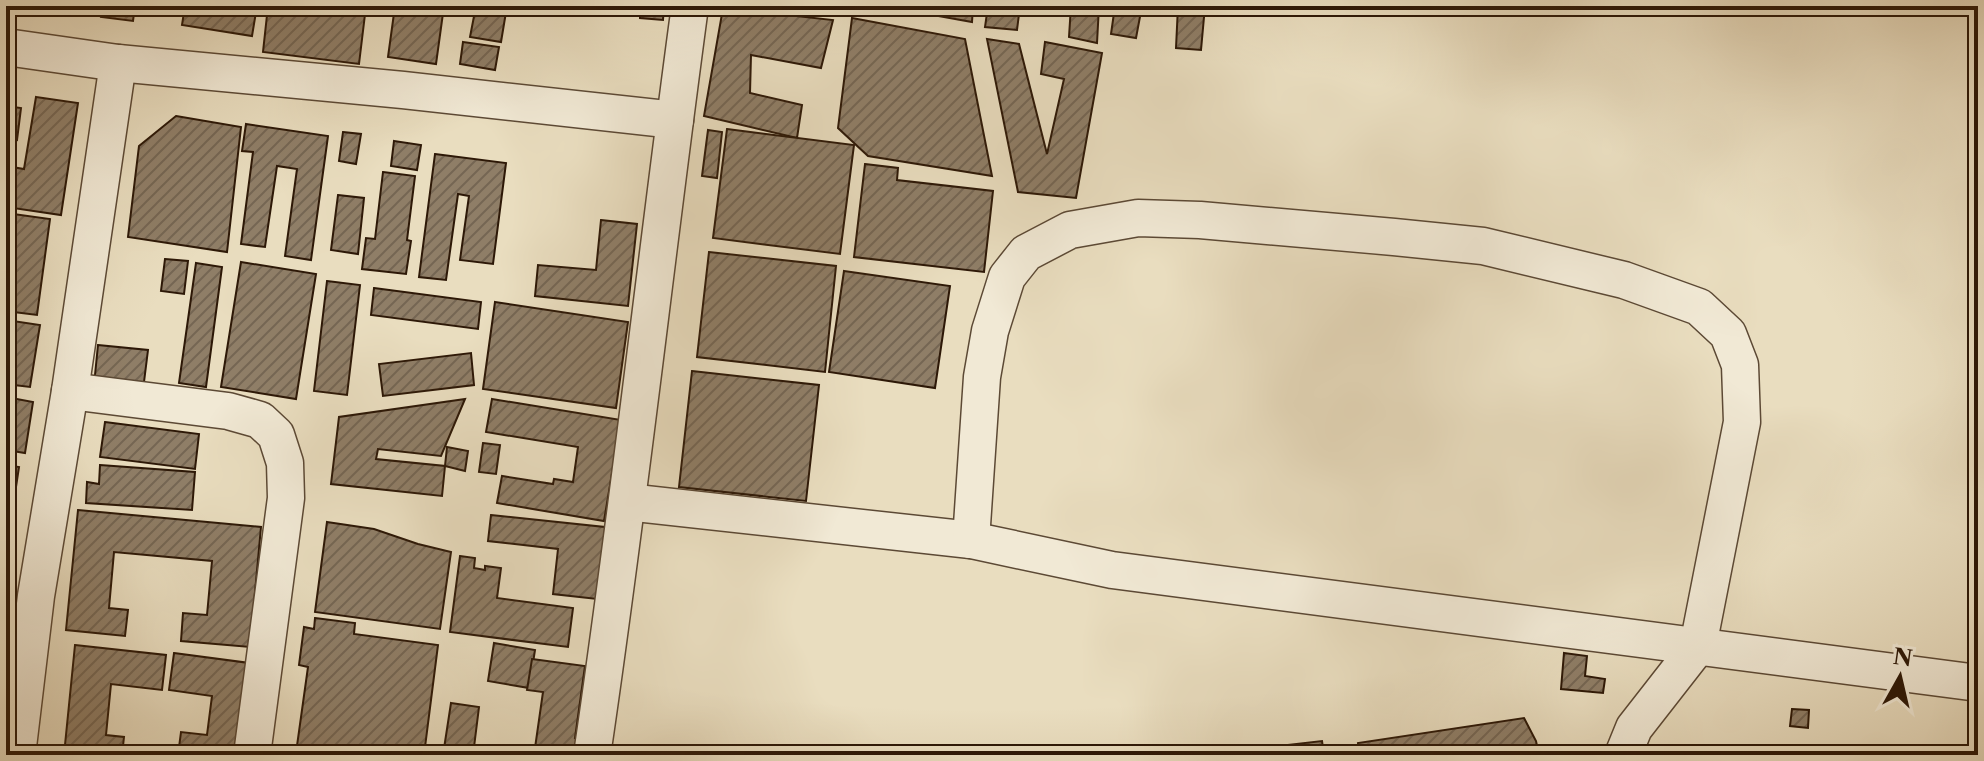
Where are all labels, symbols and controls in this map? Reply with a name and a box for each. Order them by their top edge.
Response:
north arrow [1860,637,1940,717]
text: N [1891,643,1914,672]

